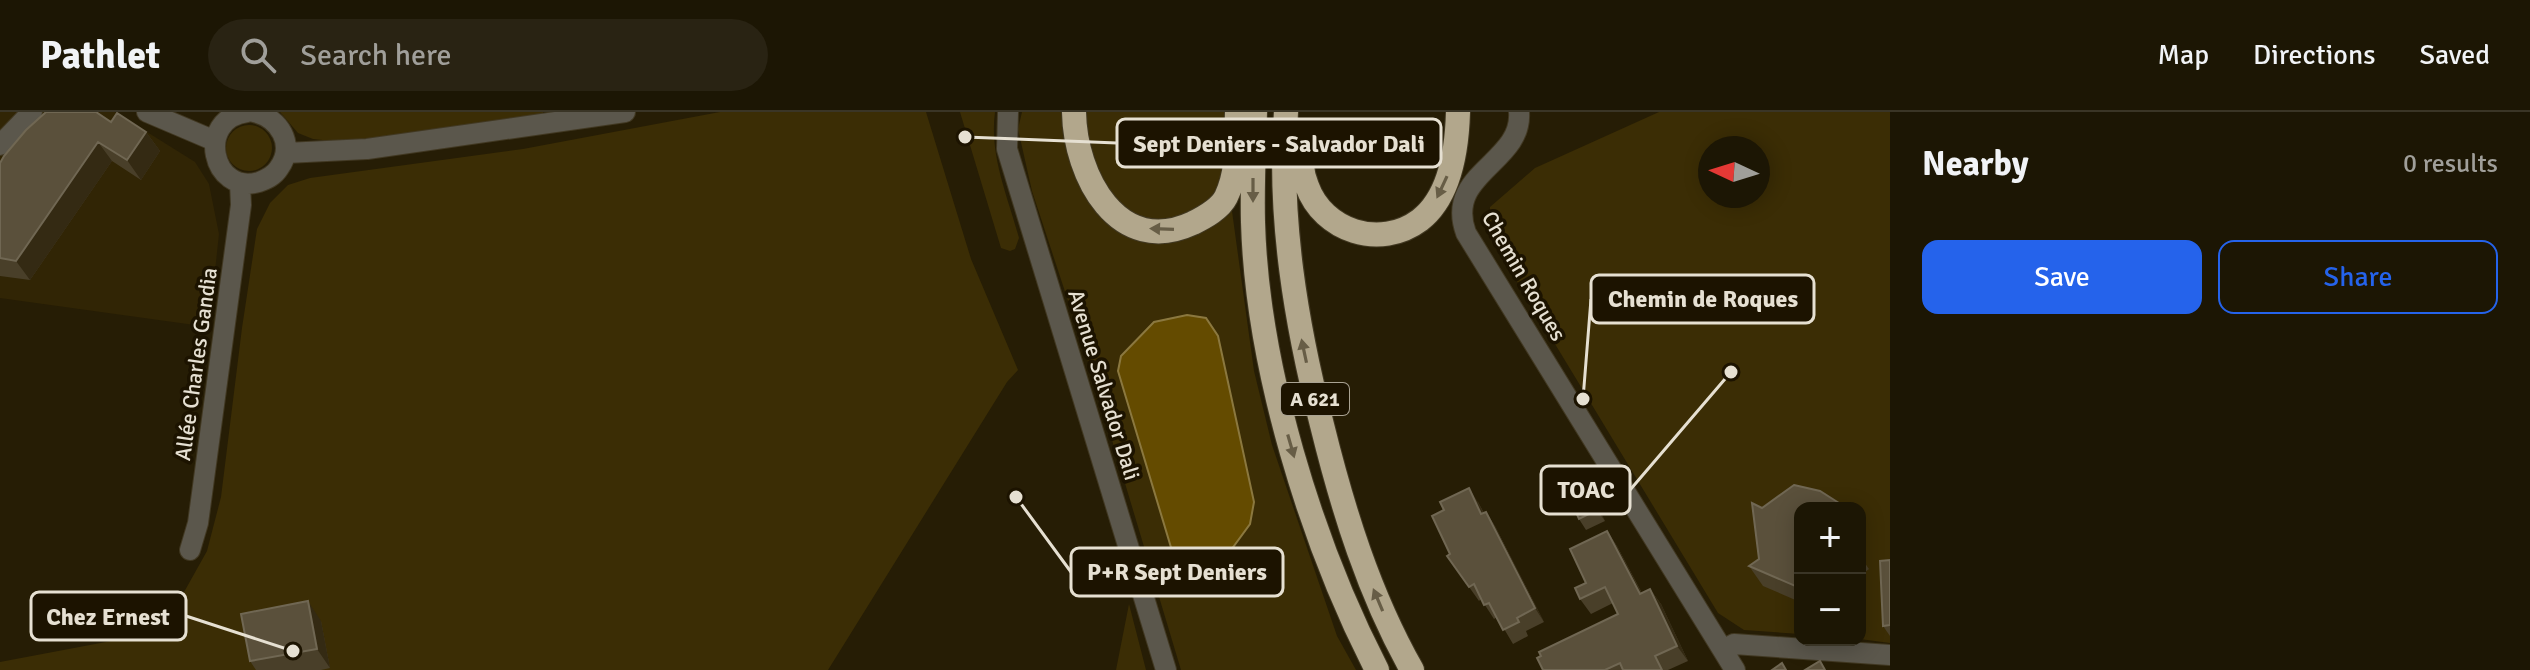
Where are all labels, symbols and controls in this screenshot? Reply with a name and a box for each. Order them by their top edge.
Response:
search box [208,19,768,91]
text: Pathlet [40,32,160,79]
icon: search [236,33,280,77]
text: Search here [300,37,452,74]
text: Map [2157,38,2209,72]
text: Directions [2253,38,2375,72]
text: Saved [2419,38,2490,72]
callout: Sept Deniers - Salvador Dali [1117,119,1441,167]
text: Sept Deniers - Salvador Dali [1133,129,1425,159]
north arrow [1698,136,1770,208]
text: Nearby [1922,143,2029,185]
text: 0 results [2403,148,2498,180]
one-way arrow [1435,176,1449,199]
one-way arrow [1247,178,1259,203]
street label: Chemin Roques [1476,206,1572,346]
one-way arrow [1149,223,1174,235]
button: Save [1922,240,2202,314]
button: Share [2218,240,2498,314]
street label: Allée Charles Gandia [169,266,223,462]
callout: Chemin de Roques [1591,275,1814,323]
text: Chemin de Roques [1608,284,1798,314]
street label: Avenue Salvador Dali [1062,286,1146,484]
one-way arrow [1298,338,1310,363]
road number: A 621 [1281,383,1349,415]
one-way arrow [1285,435,1298,459]
callout: TOAC [1541,466,1630,514]
text: TOAC [1557,475,1615,505]
map controls [1794,502,1866,646]
button: + [1794,502,1866,574]
callout: P+R Sept Deniers [1071,548,1283,596]
text: P+R Sept Deniers [1087,557,1267,587]
button: − [1794,574,1866,646]
one-way arrow [1372,588,1385,612]
callout: Chez Ernest [31,592,186,640]
text: Chez Ernest [46,602,170,632]

